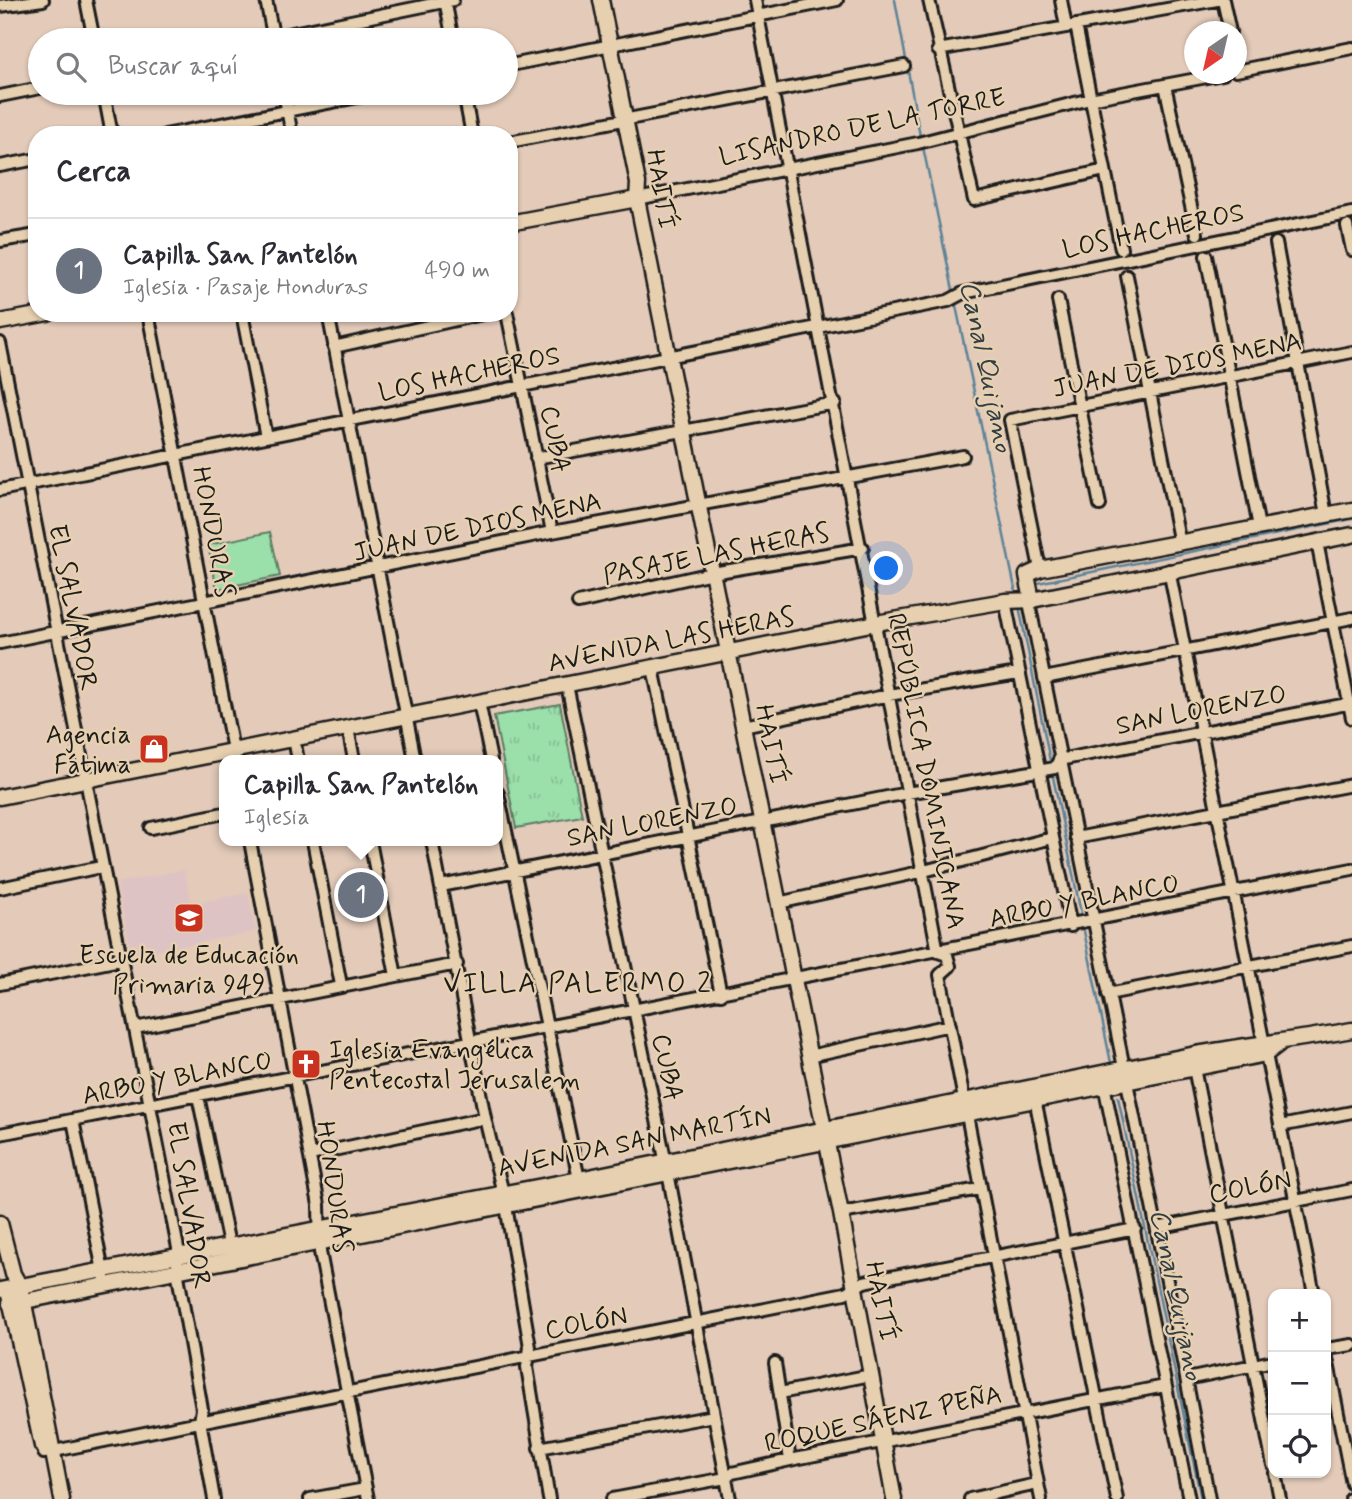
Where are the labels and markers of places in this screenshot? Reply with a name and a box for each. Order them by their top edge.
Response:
place label: Agencia Fátima [46,719,131,783]
shop icon: Agencia Fátima [137,732,171,766]
pin: 1 [338,869,384,921]
school or university icon: Escuela de Educación Primaria 949 [172,901,206,935]
place label: Escuela de Educación Primaria 949 [79,939,299,1003]
place label: Iglesia Evangélica Pentecostal Jerusalem [329,1034,581,1098]
church icon: Iglesia Evangélica Pentecostal Jerusalem [289,1047,323,1081]

